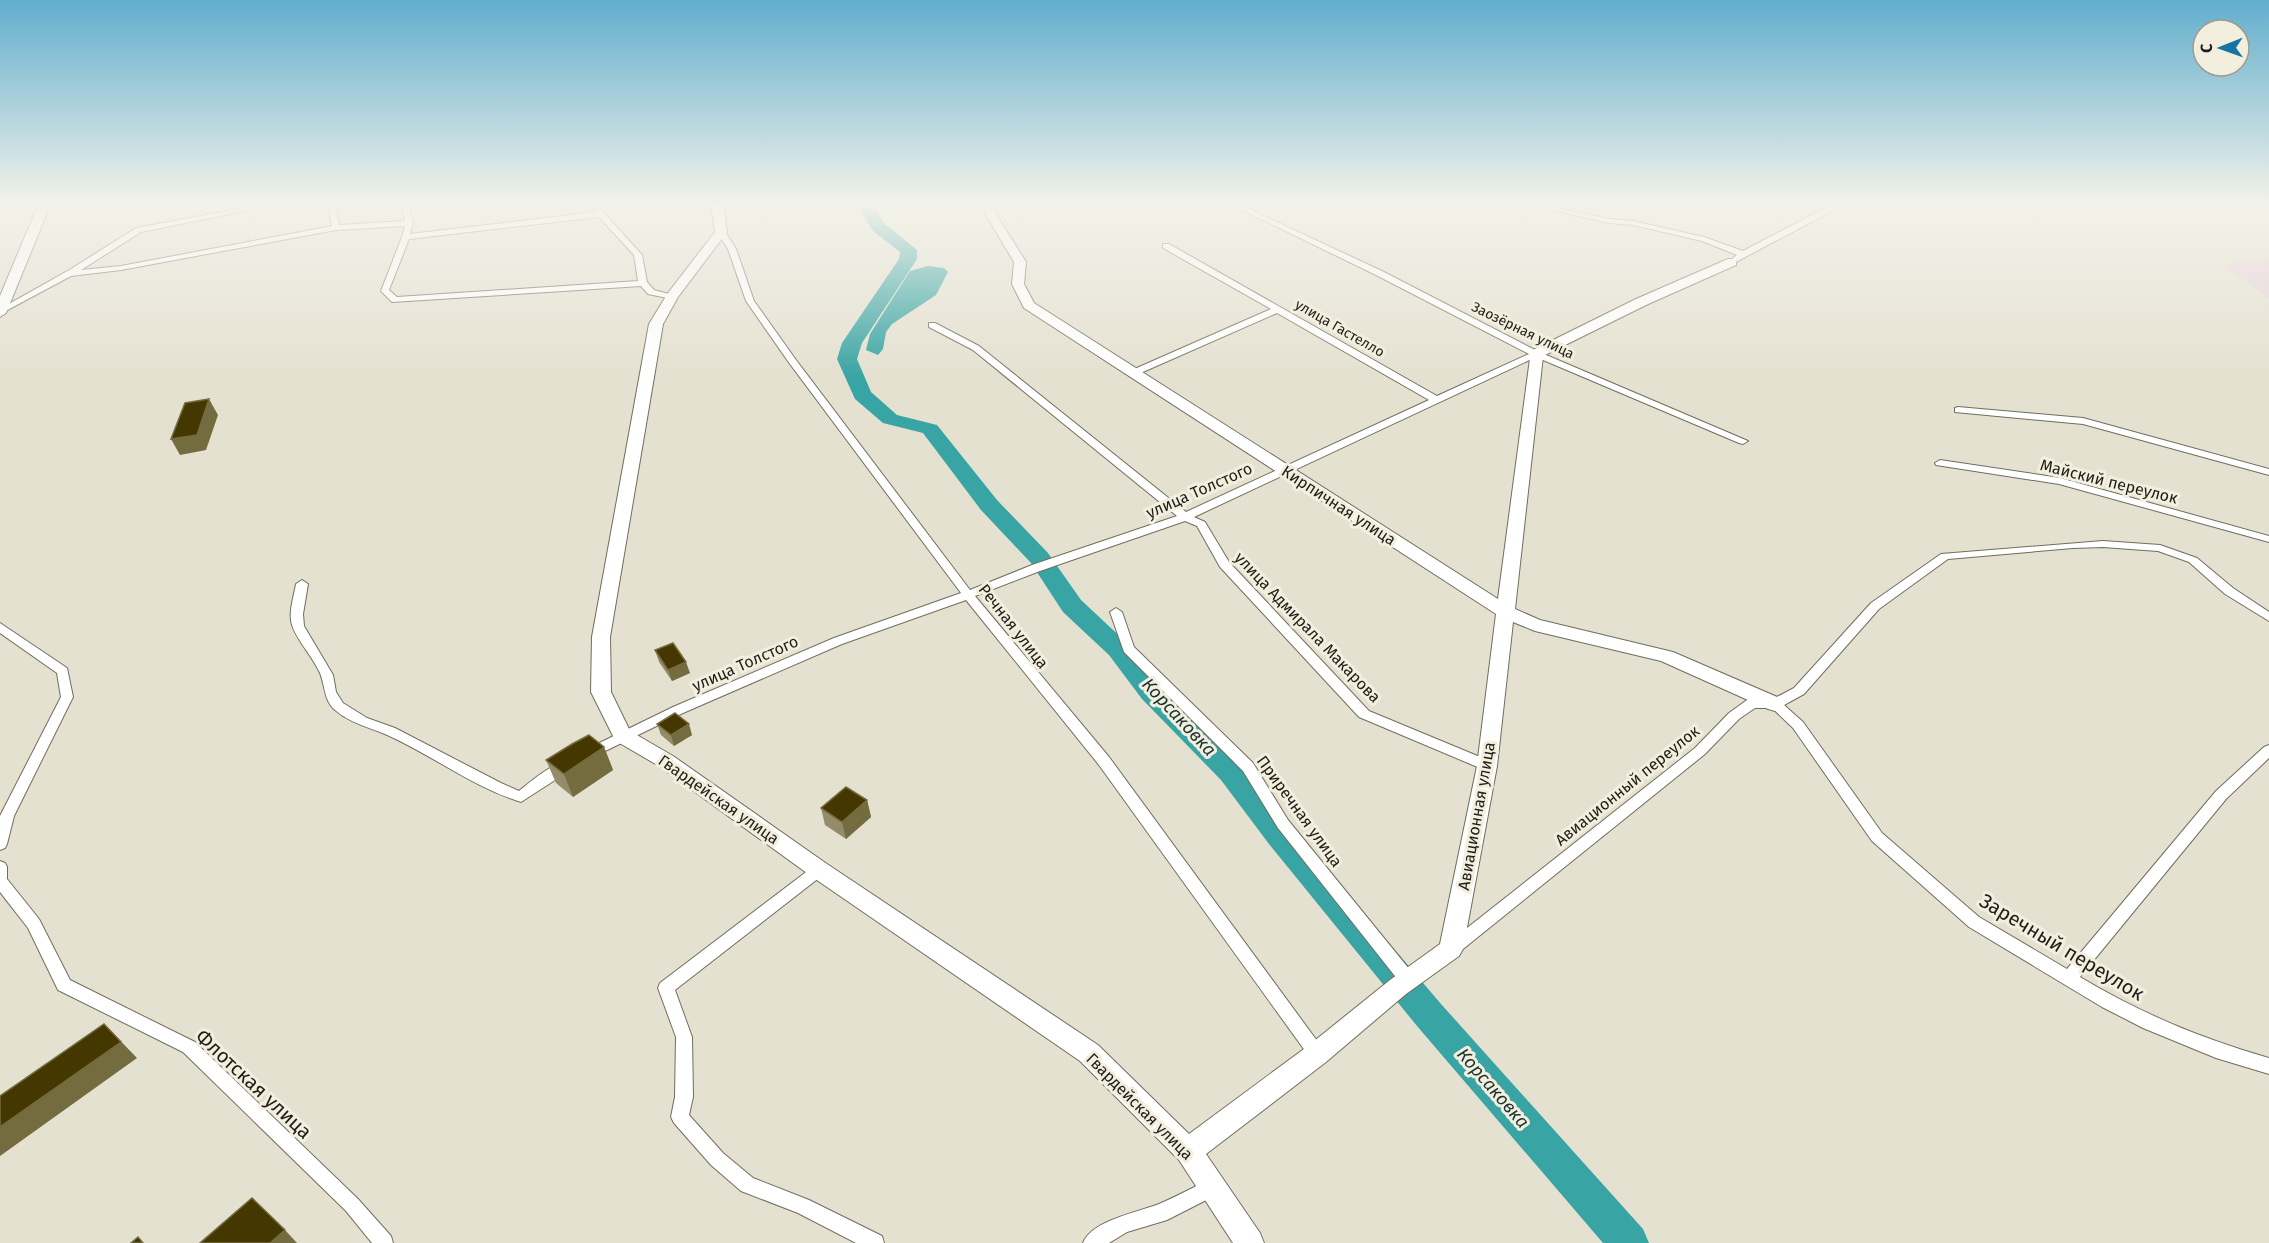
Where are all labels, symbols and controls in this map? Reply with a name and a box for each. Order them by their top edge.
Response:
north arrow [2191,18,2251,78]
text: С [2197,43,2216,53]
street label: улица Гастелло [1292,296,1388,361]
street label: Заозёрная улица [1469,298,1577,363]
street label: Майский переулок [2038,455,2180,508]
street label: улица Толстого [1143,459,1255,522]
street label: Кирпичная улица [1278,461,1399,549]
street label: улица Адмирала Макарова [1231,548,1385,707]
street label: Речная улица [975,580,1053,672]
street label: улица Толстого [689,632,801,695]
water label: Корсаковка [1137,673,1221,761]
street label: Авиационный переулок [1551,721,1704,849]
street label: Авиационная улица [1454,741,1499,892]
street label: Гвардейская улица [655,751,783,848]
street label: Приречная улица [1253,752,1346,871]
street label: Заречный переулок [1975,888,2149,1006]
street label: Флотская улица [191,1024,317,1144]
water label: Корсаковка [1452,1044,1534,1132]
street label: Гвардейская улица [1082,1049,1197,1164]

